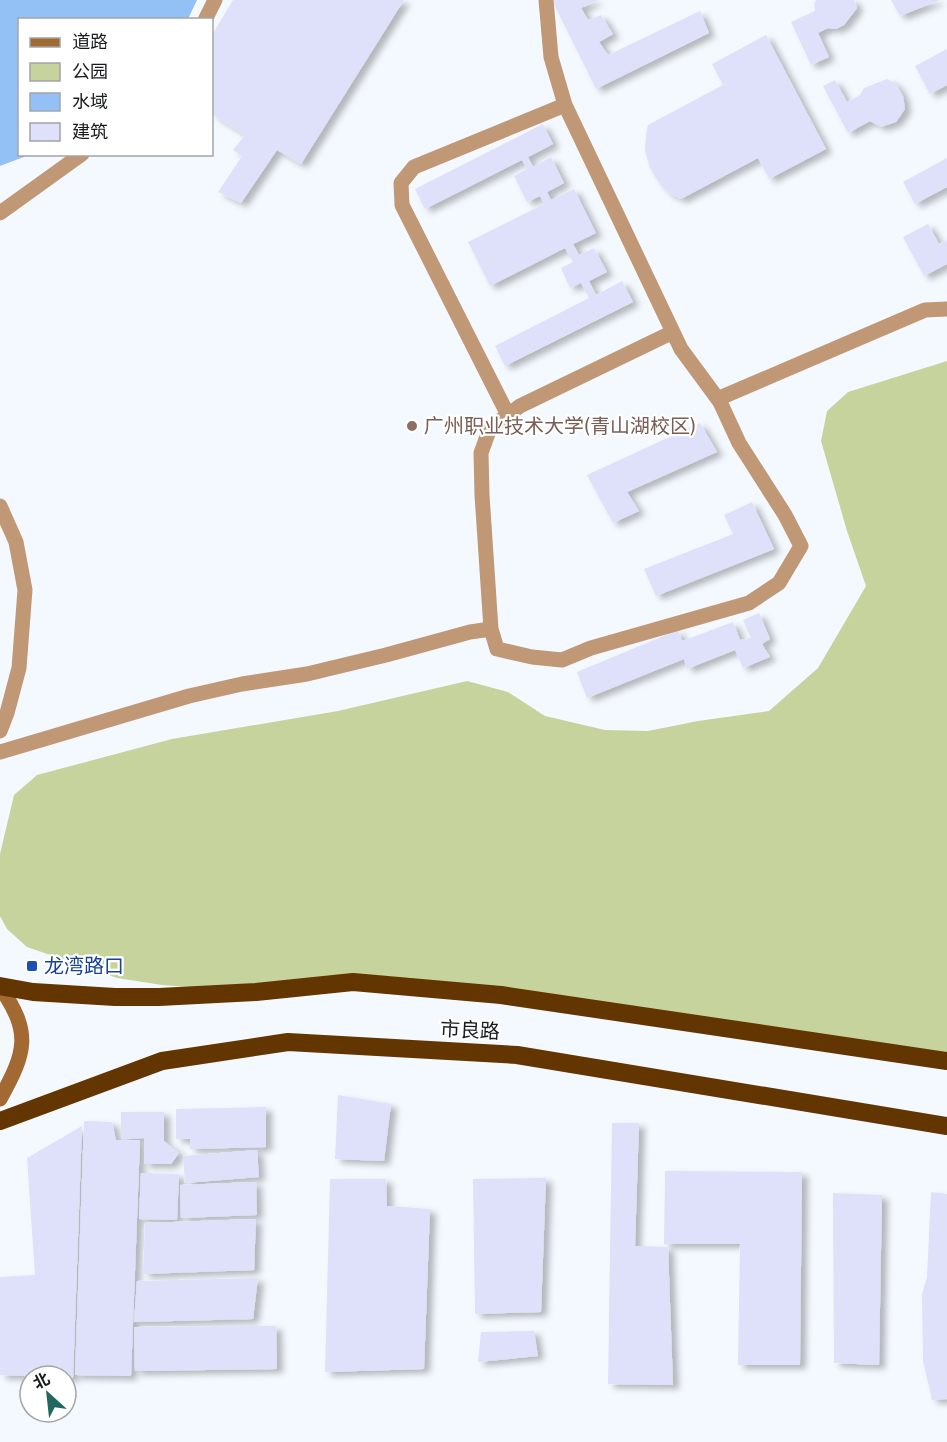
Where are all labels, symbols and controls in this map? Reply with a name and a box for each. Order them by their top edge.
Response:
legend [18,18,213,156]
text: 道路 [72,31,108,52]
text: 公园 [72,61,108,82]
text: 水域 [72,91,108,112]
text: 建筑 [72,121,108,142]
place label: 广州职业技术大学(青山湖校区) [424,414,696,438]
marker: 广州职业技术大学(青山湖校区) [405,419,419,433]
place label: 龙湾路口 [44,954,124,978]
marker: 龙湾路口 [25,959,39,973]
street label: 市良路 [439,1016,501,1044]
north arrow [18,1364,78,1424]
text: 北 [30,1369,53,1393]

